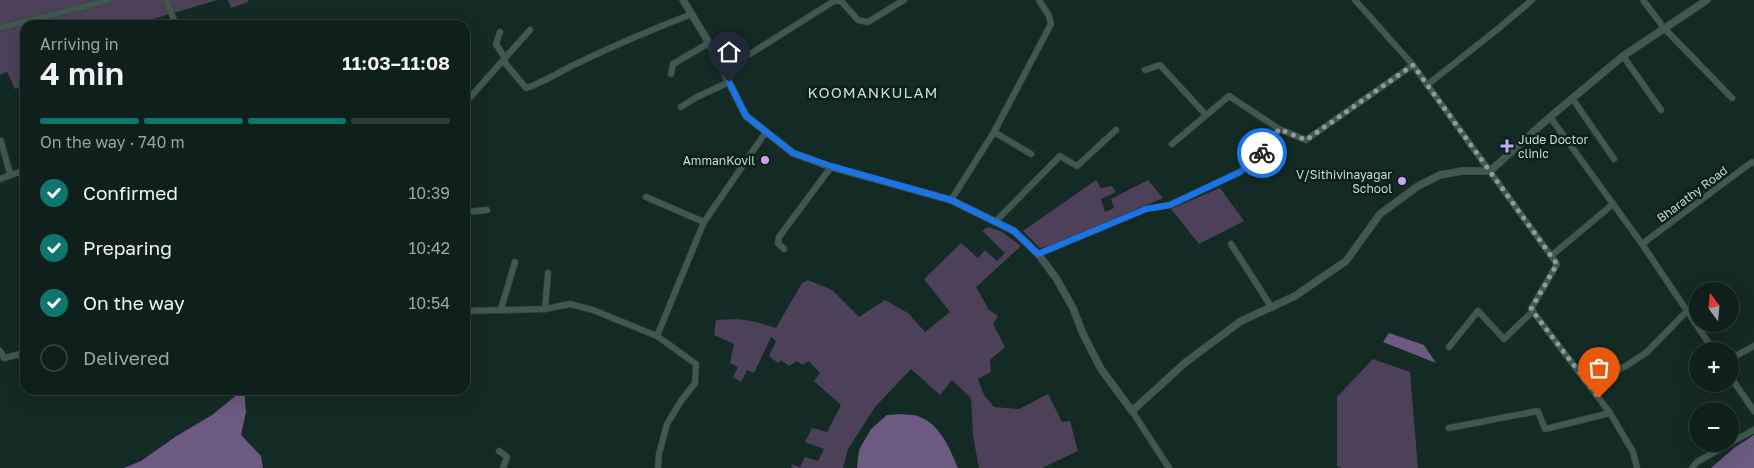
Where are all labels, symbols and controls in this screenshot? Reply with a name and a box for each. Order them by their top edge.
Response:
pin [708,31,750,82]
text: Arriving in [40,34,119,54]
icon: home [715,38,743,66]
text: 11:03–11:08 [342,51,450,74]
text: 4 min [40,54,124,92]
district label: KOOMANKULAM [808,83,938,101]
courier [1237,128,1287,178]
text: On the way · 740 m [40,132,185,152]
place label: Jude Doctor clinic [1518,132,1588,161]
icon: bike [1248,139,1276,167]
marker: Jude Doctor clinic [1500,139,1514,153]
place label: AmmanKovil [683,153,755,168]
marker: AmmanKovil [759,154,771,166]
street label: Bharathy Road [1654,163,1730,225]
place label: V/Sithivinayagar School [1296,167,1392,196]
marker: V/Sithivinayagar School [1396,175,1408,187]
icon: check [40,179,68,207]
text: Confirmed [83,181,178,204]
text: 10:39 [408,183,450,203]
icon: check [40,234,68,262]
text: Preparing [83,236,172,259]
text: 10:42 [408,238,450,258]
north arrow [1689,282,1739,332]
map controls [1689,282,1739,452]
icon: check [40,289,68,317]
text: On the way [83,291,185,314]
text: 10:54 [408,293,450,313]
button: + [1689,342,1739,392]
text: Delivered [83,346,170,369]
pin [1578,347,1620,398]
icon: bag [1585,354,1613,382]
button: − [1689,402,1739,452]

